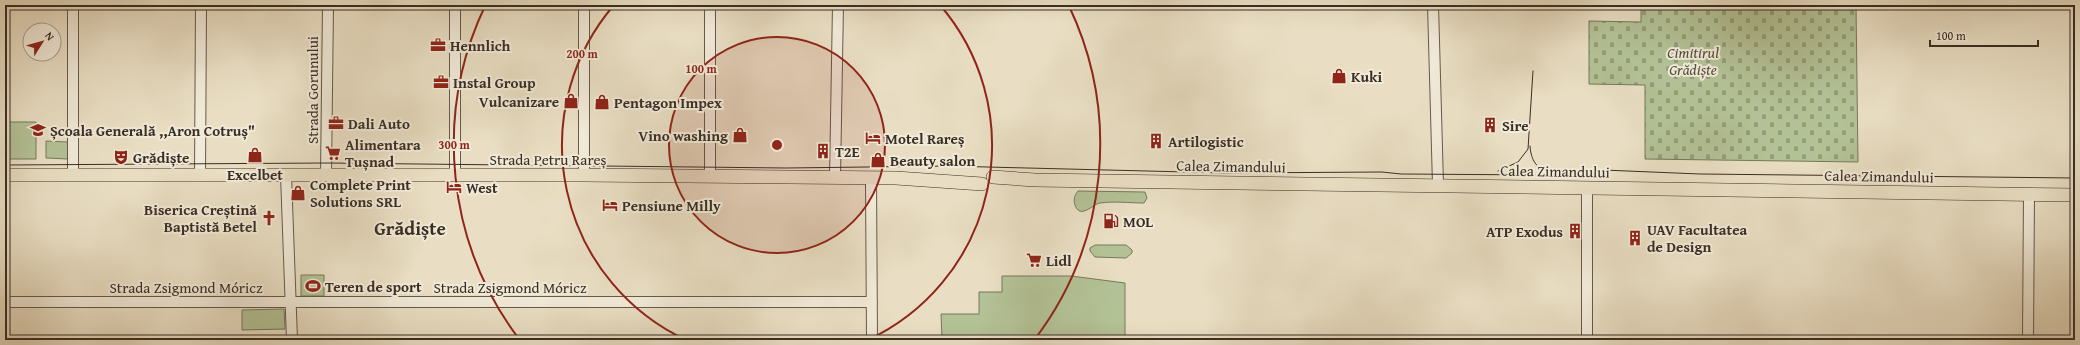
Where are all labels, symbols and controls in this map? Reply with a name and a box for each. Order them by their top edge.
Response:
north arrow [22,22,62,62]
scale bar [1930,22,2038,48]
text: 100 m [1936,27,1966,44]
text: N [41,28,59,44]
place label: Hennlich [450,35,510,56]
street label: Strada Gorunului [302,36,323,144]
office icon: Hennlich [429,36,447,54]
park label: Cimitirul Grădiște [1667,42,1719,80]
text: 200 m [566,45,599,62]
text: 100 m [685,60,718,77]
place label: Kuki [1351,66,1383,87]
shop icon: Kuki [1330,67,1348,85]
place label: Instal Group [453,72,536,93]
office icon: Instal Group [432,73,450,91]
place label: Vulcanizare [479,91,559,112]
shop icon: Vulcanizare [562,92,580,110]
place label: Pentagon Impex [614,92,722,113]
shop icon: Pentagon Impex [593,93,611,111]
place label: Dali Auto [348,113,410,134]
office icon: Dali Auto [327,114,345,132]
place label: Sire [1502,115,1529,136]
building icon: Sire [1481,116,1499,134]
place label: Școala Generală ,,Aron Cotruș" [50,120,255,141]
school or university icon: Școala Generală ,,Aron Cotruș" [29,121,47,139]
place label: Vino washing [638,125,728,146]
shop icon: Vino washing [731,126,749,144]
place label: Motel Rareș [885,128,964,149]
hotel icon: Motel Rareș [864,129,882,147]
place label: Artilogistic [1168,131,1244,152]
building icon: Artilogistic [1147,132,1165,150]
place label: Alimentara Tușnad [345,134,421,172]
text: 300 m [438,136,471,153]
centre of rings [770,138,784,152]
place label: T2E [835,141,860,162]
building icon: T2E [814,142,832,160]
supermarket icon: Alimentara Tușnad [324,144,342,162]
shop icon: Excelbet [246,146,264,164]
place label: Grădiște [133,147,189,168]
theatre icon: Grădiște [112,148,130,166]
street label: Strada Petru Rareș [490,149,606,170]
place label: Beauty salon [890,150,975,171]
shop icon: Beauty salon [869,151,887,169]
street label: Calea Zimandului [1176,155,1286,177]
street label: Calea Zimandului [1500,160,1610,182]
place label: Excelbet [227,164,283,185]
street label: Calea Zimandului [1824,165,1934,187]
place label: Complete Print Solutions SRL [310,174,411,212]
place label: West [466,177,498,198]
hotel icon: West [445,178,463,196]
shop icon: Complete Print Solutions SRL [289,184,307,202]
place label: Pensiune Milly [622,195,721,216]
hotel icon: Pensiune Milly [601,196,619,214]
place label: Biserica Creștină Baptistă Betel [144,199,257,237]
church icon: Biserica Creștină Baptistă Betel [260,209,278,227]
place label: MOL [1123,211,1153,232]
fuel station icon: MOL [1102,212,1120,230]
district label: Grădiște [374,214,446,242]
place label: UAV Facultatea de Design [1647,219,1748,257]
place label: ATP Exodus [1486,221,1563,242]
building icon: ATP Exodus [1566,222,1584,240]
building icon: UAV Facultatea de Design [1626,229,1644,247]
place label: Lidl [1046,250,1072,271]
supermarket icon: Lidl [1025,251,1043,269]
place label: Teren de sport [325,276,422,297]
street label: Strada Zsigmond Móricz [110,277,263,298]
sports icon: Teren de sport [304,277,322,295]
street label: Strada Zsigmond Móricz [434,277,587,298]

